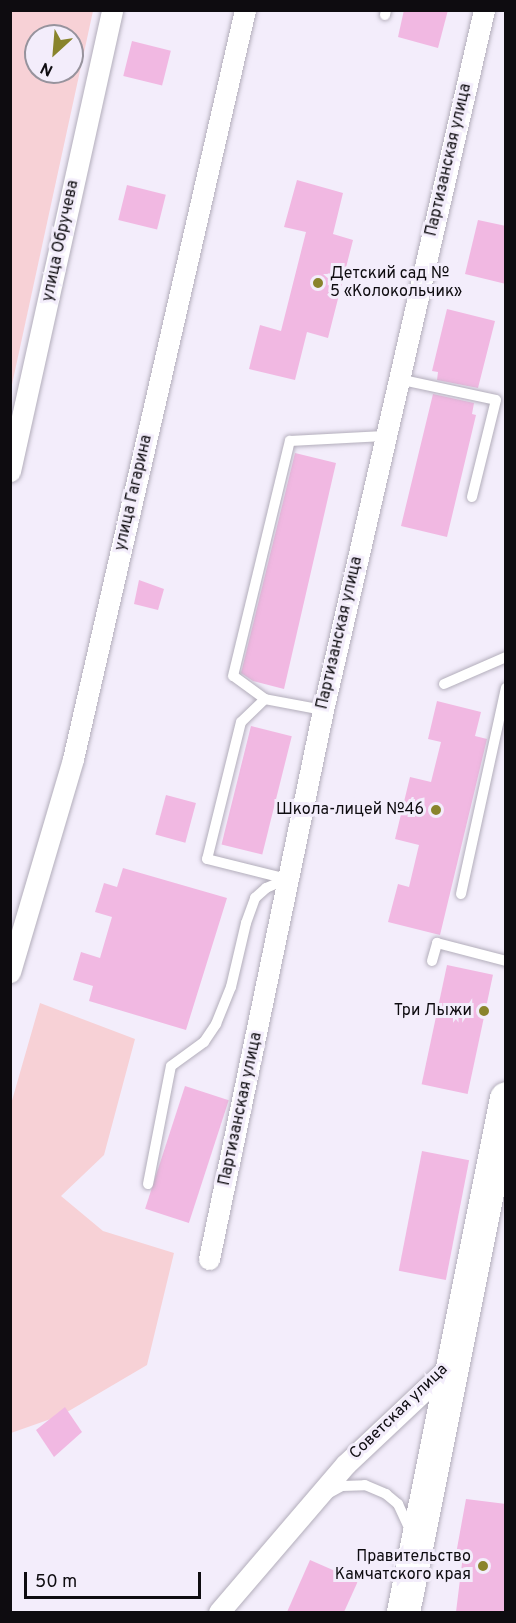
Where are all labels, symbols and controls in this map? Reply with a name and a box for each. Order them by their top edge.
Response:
north arrow [24,24,84,84]
text: N [37,57,57,80]
street label: Партизанская улица [422,82,476,238]
street label: улица Обручева [39,178,83,304]
place label: Детский сад № 5 «Колокольчик» [330,264,462,302]
marker: Детский сад № 5 «Колокольчик» [311,276,325,290]
street label: улица Гагарина [111,433,157,553]
street label: Партизанская улица [313,555,367,711]
place label: Школа-лицей №46 [276,800,424,820]
marker: Школа-лицей №46 [429,803,443,817]
place label: Три Лыжи [394,1001,472,1021]
marker: Три Лыжи [477,1004,491,1018]
street label: Партизанская улица [215,1031,267,1187]
street label: Советская улица [346,1360,452,1464]
place label: Правительство Камчатского края [335,1547,471,1585]
marker: Правительство Камчатского края [476,1559,490,1573]
scale bar [27,1560,204,1598]
text: 50 m [35,1571,77,1594]

